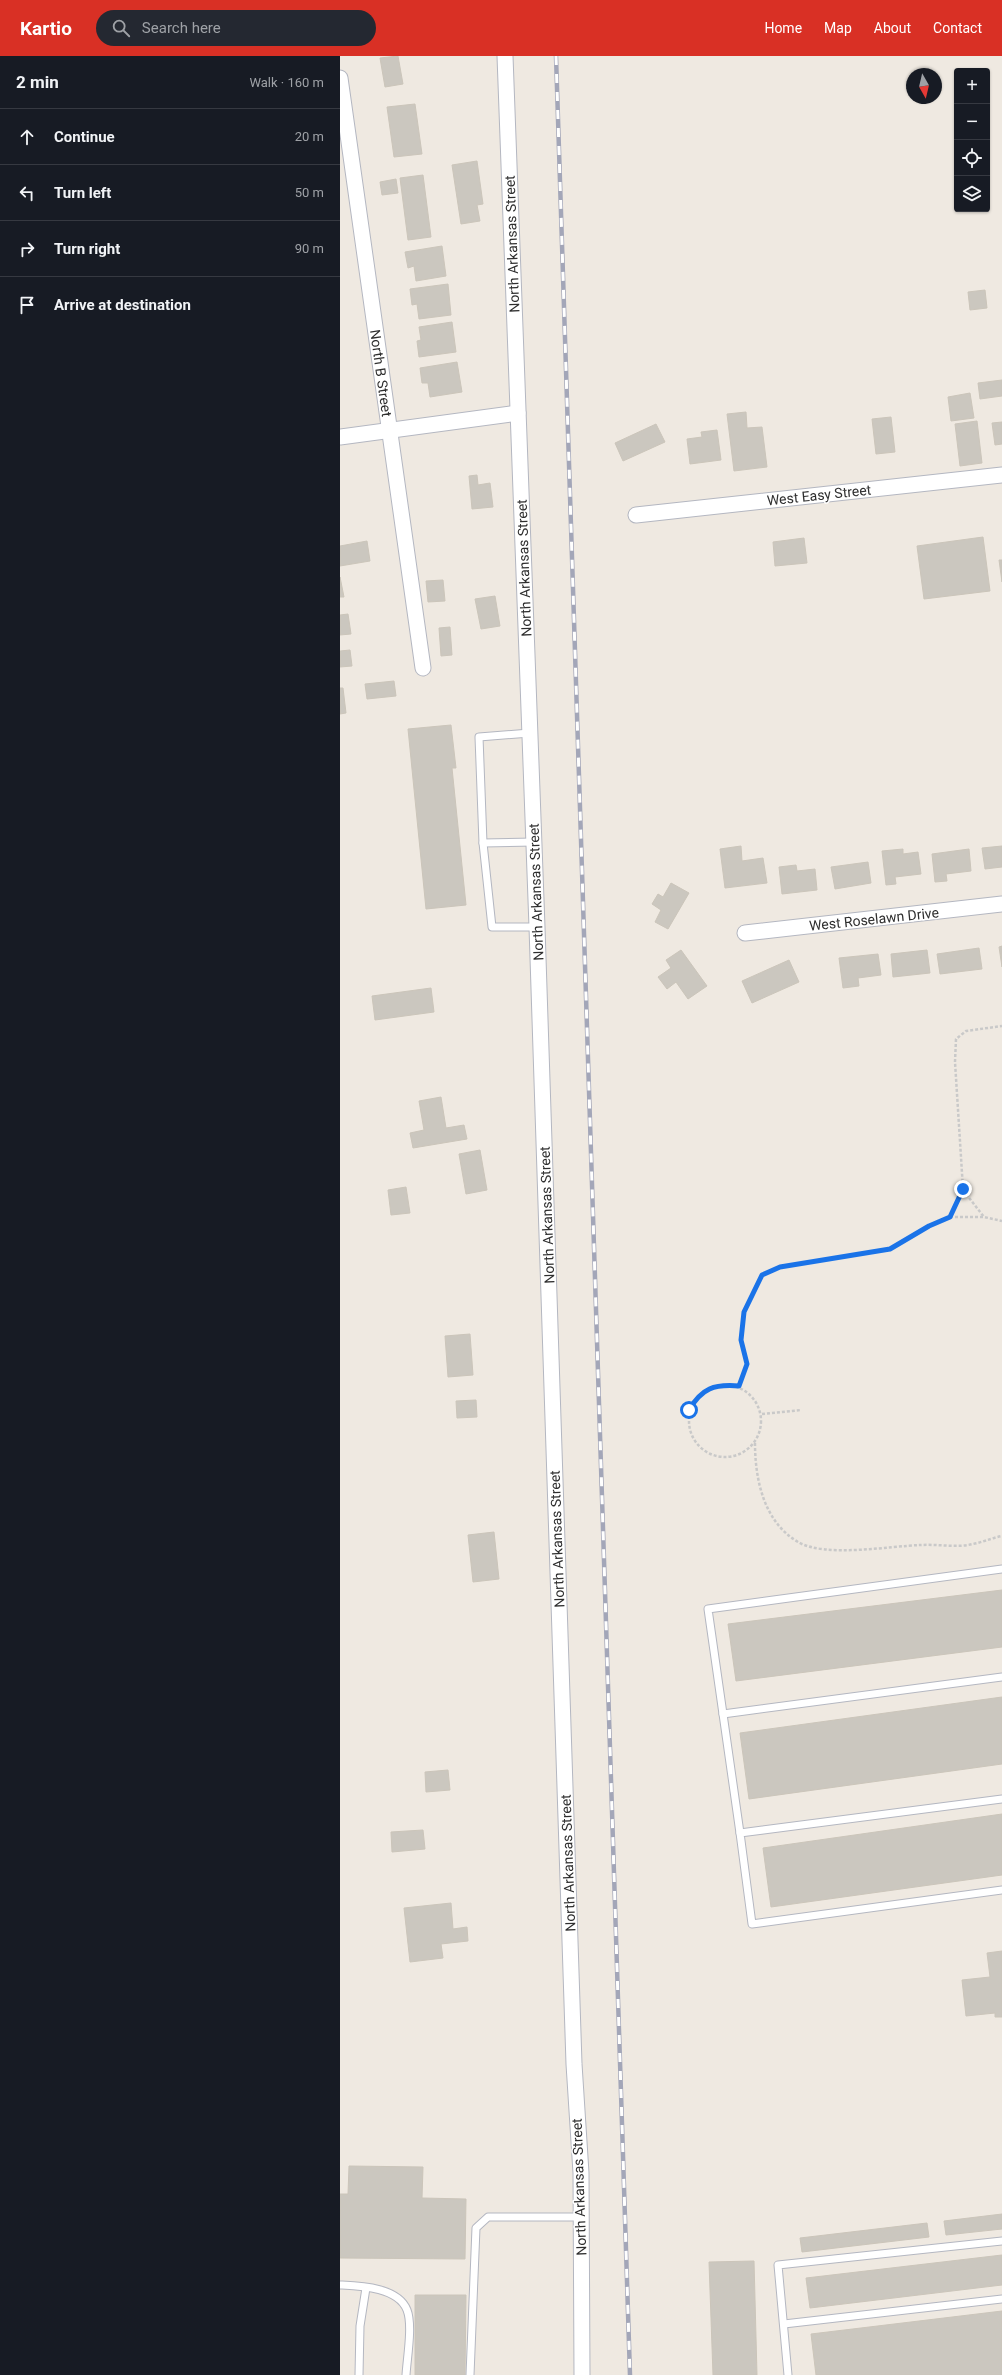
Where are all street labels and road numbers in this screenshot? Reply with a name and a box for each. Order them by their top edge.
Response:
street label: North Arkansas Street [502,175,522,313]
street label: North B Street [367,328,395,418]
street label: West Easy Street [766,482,872,508]
street label: North Arkansas Street [514,499,534,637]
street label: North Arkansas Street [526,823,546,961]
street label: West Roselawn Drive [808,904,940,934]
street label: North Arkansas Street [537,1146,557,1284]
street label: North Arkansas Street [547,1470,567,1608]
street label: North Arkansas Street [558,1794,578,1932]
street label: North Arkansas Street [569,2118,589,2256]

